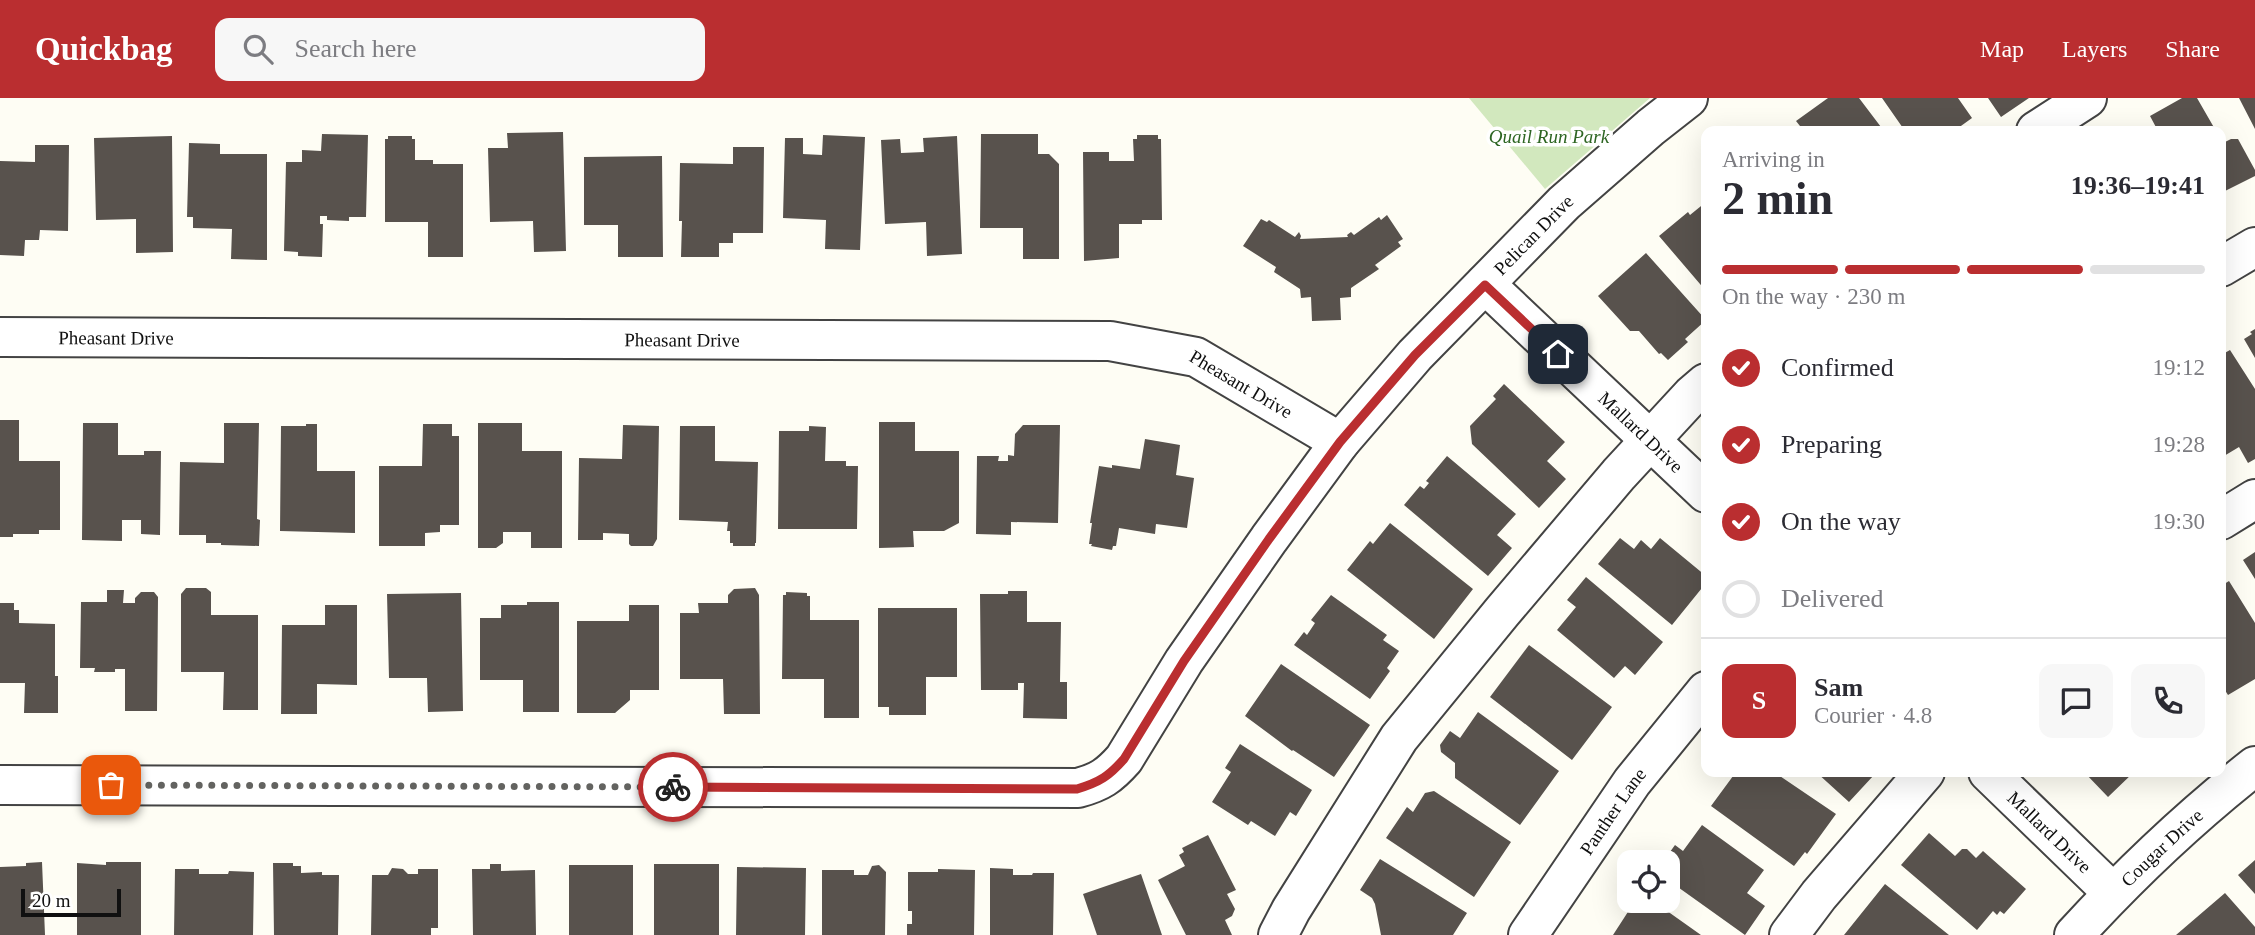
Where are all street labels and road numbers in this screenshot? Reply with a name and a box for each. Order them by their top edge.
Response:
street label: Pelican Drive [1489,190,1577,279]
street label: Pheasant Drive [58,327,174,348]
street label: Pheasant Drive [624,329,740,350]
street label: Pheasant Drive [1186,345,1296,422]
street label: Mallard Drive [1595,387,1688,477]
street label: Panther Lane [1575,763,1650,859]
street label: Mallard Drive [2004,787,2096,877]
street label: Cougar Drive [2116,804,2207,890]

